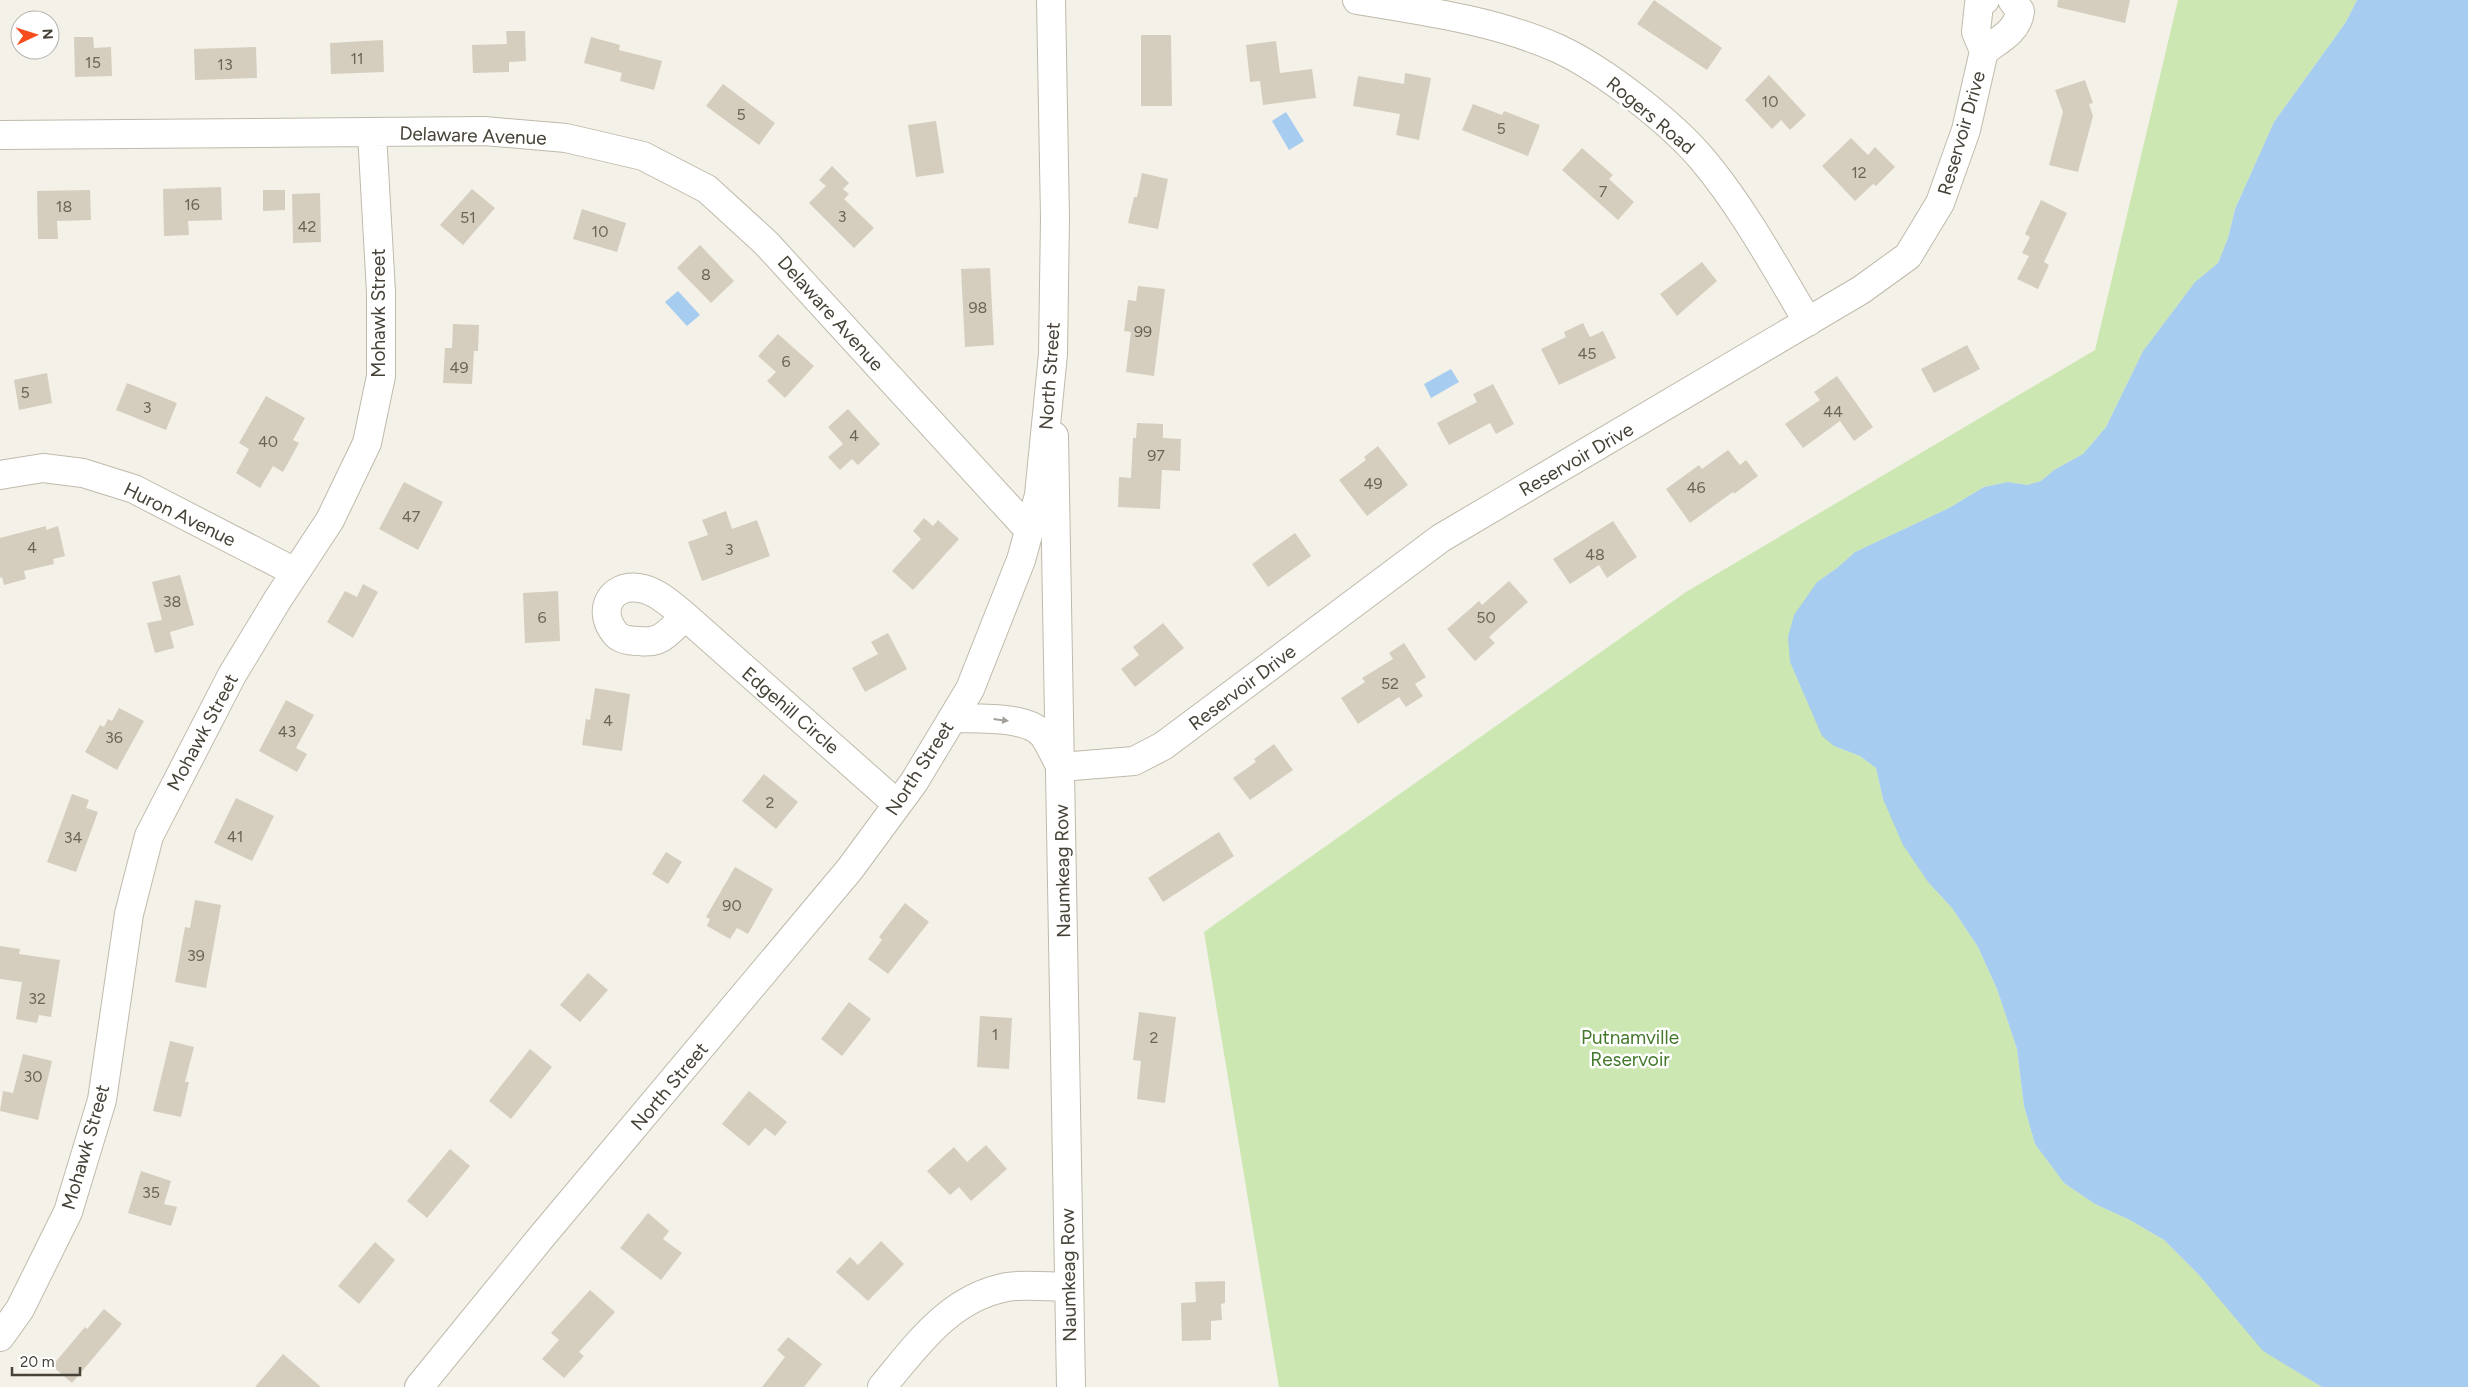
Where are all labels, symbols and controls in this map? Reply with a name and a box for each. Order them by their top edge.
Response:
north arrow [10,10,60,60]
text: N [39,28,56,40]
house number: 11 [350,49,364,68]
house number: 15 [85,53,101,72]
house number: 13 [217,55,233,74]
street label: Reservoir Drive [1933,68,1990,198]
street label: Rogers Road [1602,72,1699,159]
house number: 10 [1762,92,1778,111]
house number: 5 [736,105,746,124]
house number: 5 [1496,119,1506,138]
street label: Delaware Avenue [399,121,547,150]
house number: 12 [1851,163,1867,182]
house number: 7 [1599,182,1608,201]
house number: 16 [184,195,200,214]
house number: 18 [56,197,72,216]
house number: 3 [838,207,846,226]
house number: 51 [460,208,476,227]
house number: 42 [298,217,316,236]
house number: 10 [592,222,608,241]
street label: Mohawk Street [367,248,390,378]
street label: Delaware Avenue [773,251,888,376]
house number: 8 [701,265,711,284]
house number: 98 [969,298,987,317]
street label: North Street [1034,321,1065,431]
house number: 99 [1134,322,1152,341]
house number: 45 [1577,344,1597,363]
house number: 6 [781,352,791,371]
house number: 49 [450,358,469,377]
house number: 5 [20,383,30,402]
house number: 3 [143,398,151,417]
house number: 44 [1823,402,1843,421]
street label: Reservoir Drive [1515,417,1637,501]
house number: 4 [849,426,859,445]
house number: 40 [258,432,278,451]
house number: 97 [1147,446,1165,465]
house number: 49 [1364,474,1383,493]
street label: Huron Avenue [120,477,240,551]
house number: 46 [1687,478,1706,497]
house number: 47 [402,507,421,526]
house number: 4 [27,538,37,557]
house number: 3 [725,540,733,559]
house number: 48 [1585,545,1605,564]
house number: 38 [163,592,181,611]
house number: 6 [537,608,547,627]
house number: 50 [1476,608,1496,627]
street label: Reservoir Drive [1184,640,1300,735]
street label: Edgehill Circle [737,662,844,759]
street label: Mohawk Street [162,670,243,795]
house number: 52 [1381,674,1399,693]
house number: 4 [603,711,613,730]
one-way arrow [994,716,1010,724]
street label: North Street [880,717,958,820]
house number: 43 [278,722,296,741]
house number: 36 [105,728,123,747]
house number: 2 [766,793,774,812]
street label: Naumkeag Row [1050,804,1075,938]
house number: 41 [227,827,243,846]
house number: 34 [64,828,82,847]
house number: 90 [722,896,742,915]
house number: 39 [187,946,205,965]
house number: 32 [28,989,46,1008]
house number: 1 [992,1025,998,1044]
park label: Putnamville Reservoir [1581,1026,1679,1071]
house number: 2 [1150,1028,1158,1047]
street label: North Street [626,1038,713,1135]
house number: 30 [24,1067,42,1086]
street label: Mohawk Street [57,1082,114,1212]
house number: 35 [142,1183,160,1202]
street label: Naumkeag Row [1056,1208,1081,1342]
scale bar [12,1344,80,1376]
text: 20 m [20,1353,54,1371]

